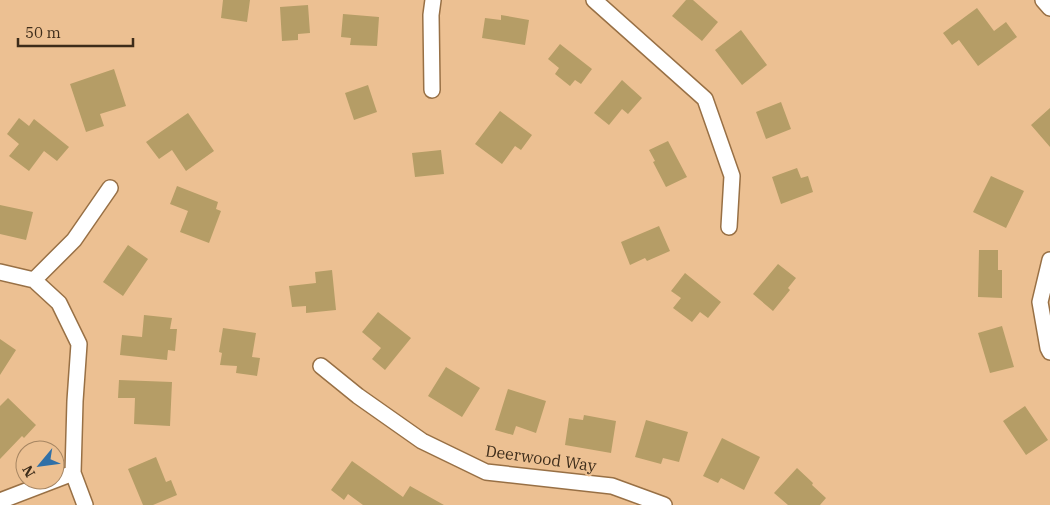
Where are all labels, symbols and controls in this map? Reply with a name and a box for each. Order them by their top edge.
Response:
scale bar [18,15,132,47]
text: 50 m [25,23,61,42]
north arrow [15,440,65,490]
street label: Deerwood Way [484,440,598,476]
text: N [18,462,39,481]

